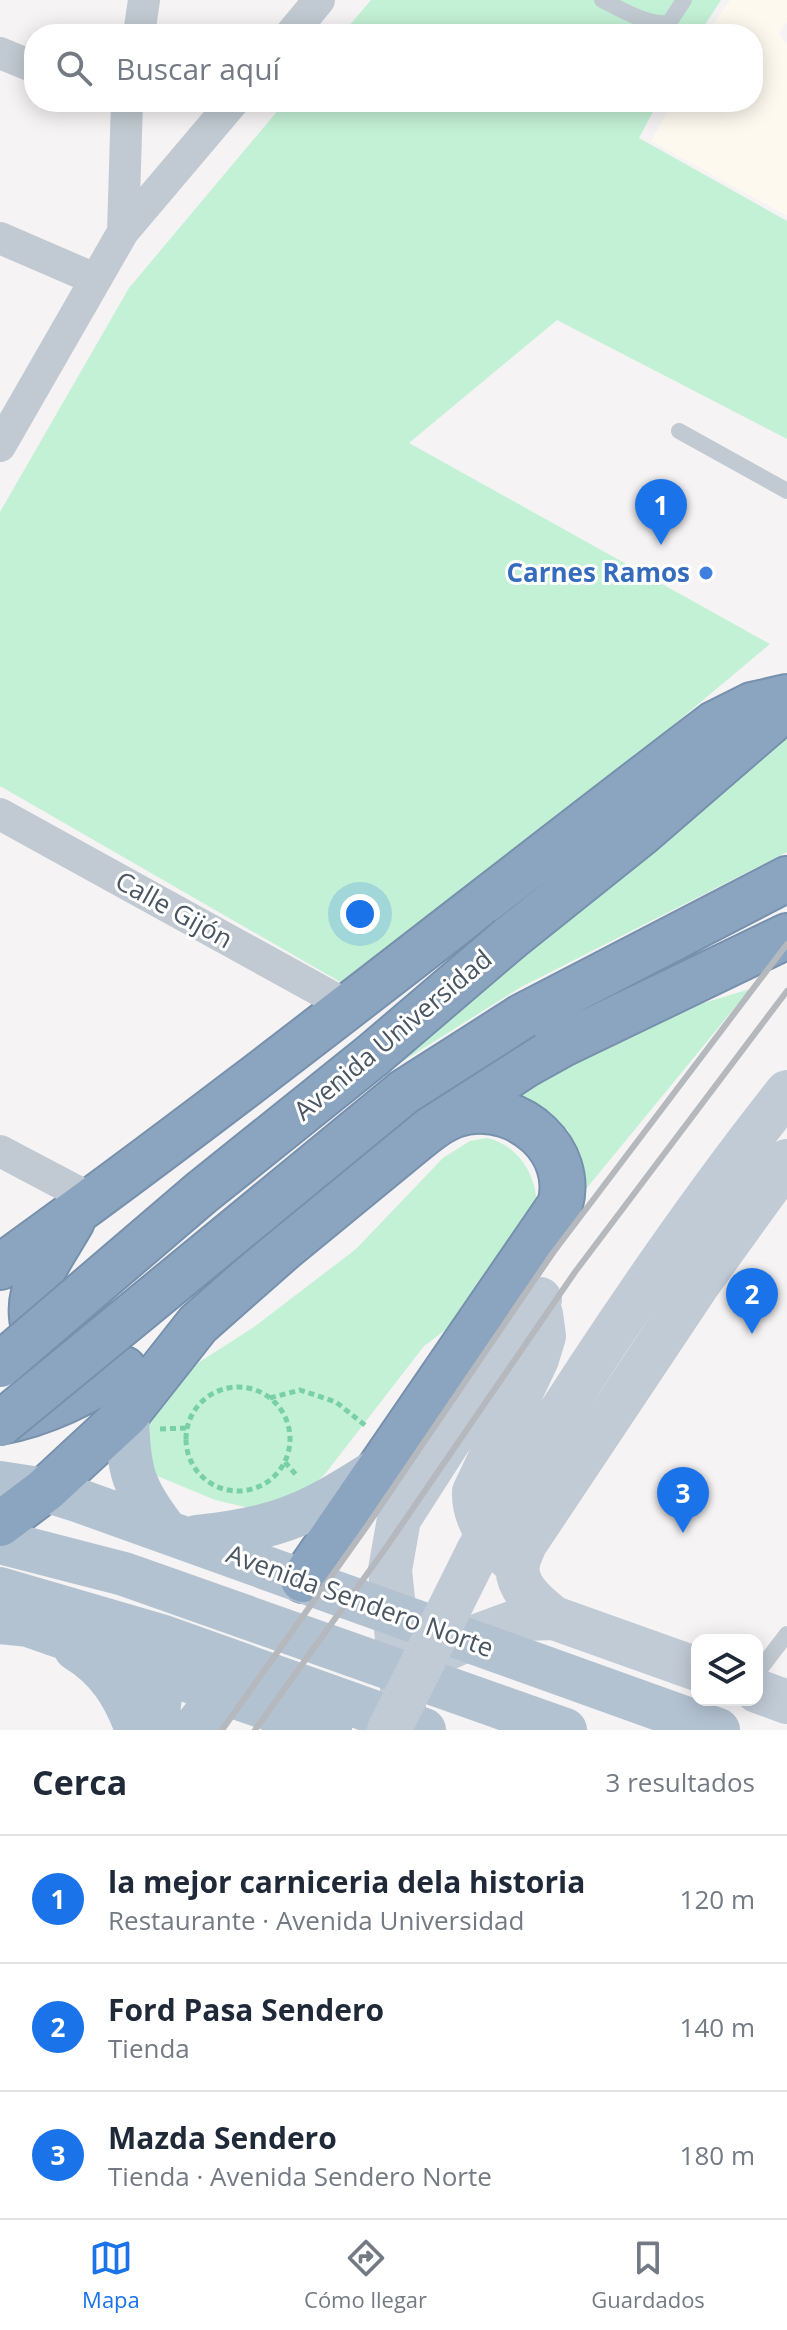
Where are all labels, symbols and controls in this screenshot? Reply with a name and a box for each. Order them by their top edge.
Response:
search box [24,24,763,112]
icon: search [52,46,96,90]
text: Buscar aquí [116,48,280,89]
pin: 1 [635,479,687,545]
place label: Carnes Ramos [506,554,690,590]
marker: Carnes Ramos [697,564,715,582]
street label: Calle Gijón [109,862,240,956]
your location [340,894,380,934]
street label: Avenida Universidad [286,941,499,1128]
pin: 2 [726,1268,778,1334]
pin: 3 [657,1467,709,1533]
street label: Avenida Sendero Norte [222,1535,499,1665]
map controls [691,1634,763,1706]
button: layers [691,1634,763,1706]
text: Cerca [32,1759,127,1805]
text: 3 resultados [606,1764,755,1800]
text: la mejor carniceria dela historia [108,1861,585,1902]
text: 1 [51,1881,65,1917]
text: 120 m [680,1881,755,1917]
text: Restaurante · Avenida Universidad [108,1902,524,1938]
text: Ford Pasa Sendero [108,1989,384,2030]
text: 2 [51,2009,65,2045]
text: 140 m [680,2009,755,2045]
text: Tienda [108,2030,190,2066]
text: Mazda Sendero [108,2117,337,2158]
text: 3 [51,2137,65,2173]
text: 180 m [680,2137,755,2173]
text: Tienda · Avenida Sendero Norte [108,2158,492,2194]
tab: Mapa [82,2236,140,2314]
tab: Cómo llegar [304,2236,427,2314]
tab: Guardados [591,2236,705,2314]

